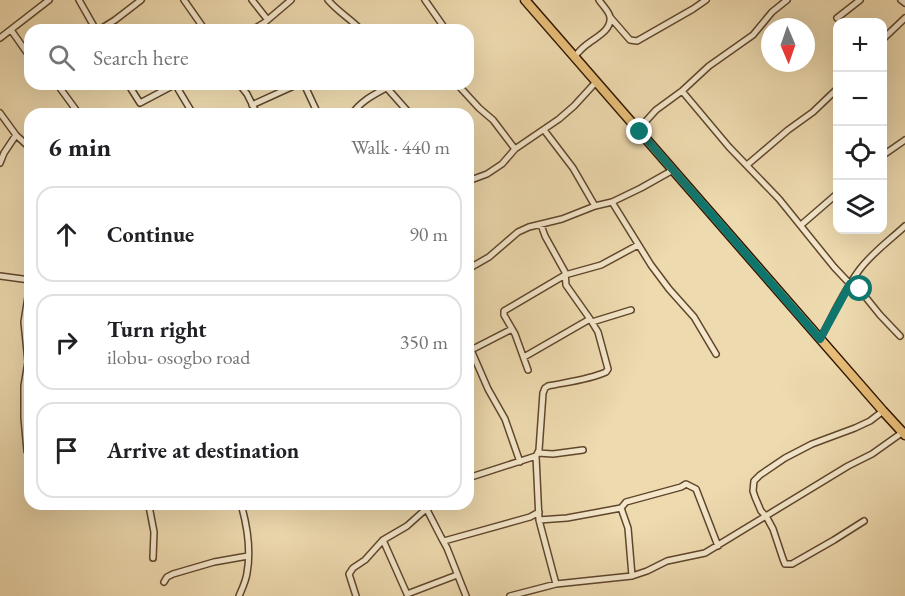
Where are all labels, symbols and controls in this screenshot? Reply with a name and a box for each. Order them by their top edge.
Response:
north arrow [761,18,815,72]
map controls [833,18,887,234]
button: + [833,18,887,72]
search box [24,24,474,90]
icon: search [45,41,78,74]
text: Search here [93,43,188,72]
button: − [833,72,887,126]
route end [626,118,652,144]
button: locate [833,126,887,180]
text: 6 min [48,130,111,164]
text: Walk · 440 m [351,134,450,160]
button: layers [833,180,887,234]
icon: ahead [50,218,83,251]
text: Continue [107,220,194,249]
text: 90 m [409,221,448,247]
route start [846,275,872,301]
text: Turn right [107,315,206,344]
icon: right [50,326,83,359]
text: 350 m [400,329,448,355]
text: ilobu- osogbo road [107,344,250,370]
icon: arrive [50,434,83,467]
text: Arrive at destination [107,436,299,465]

